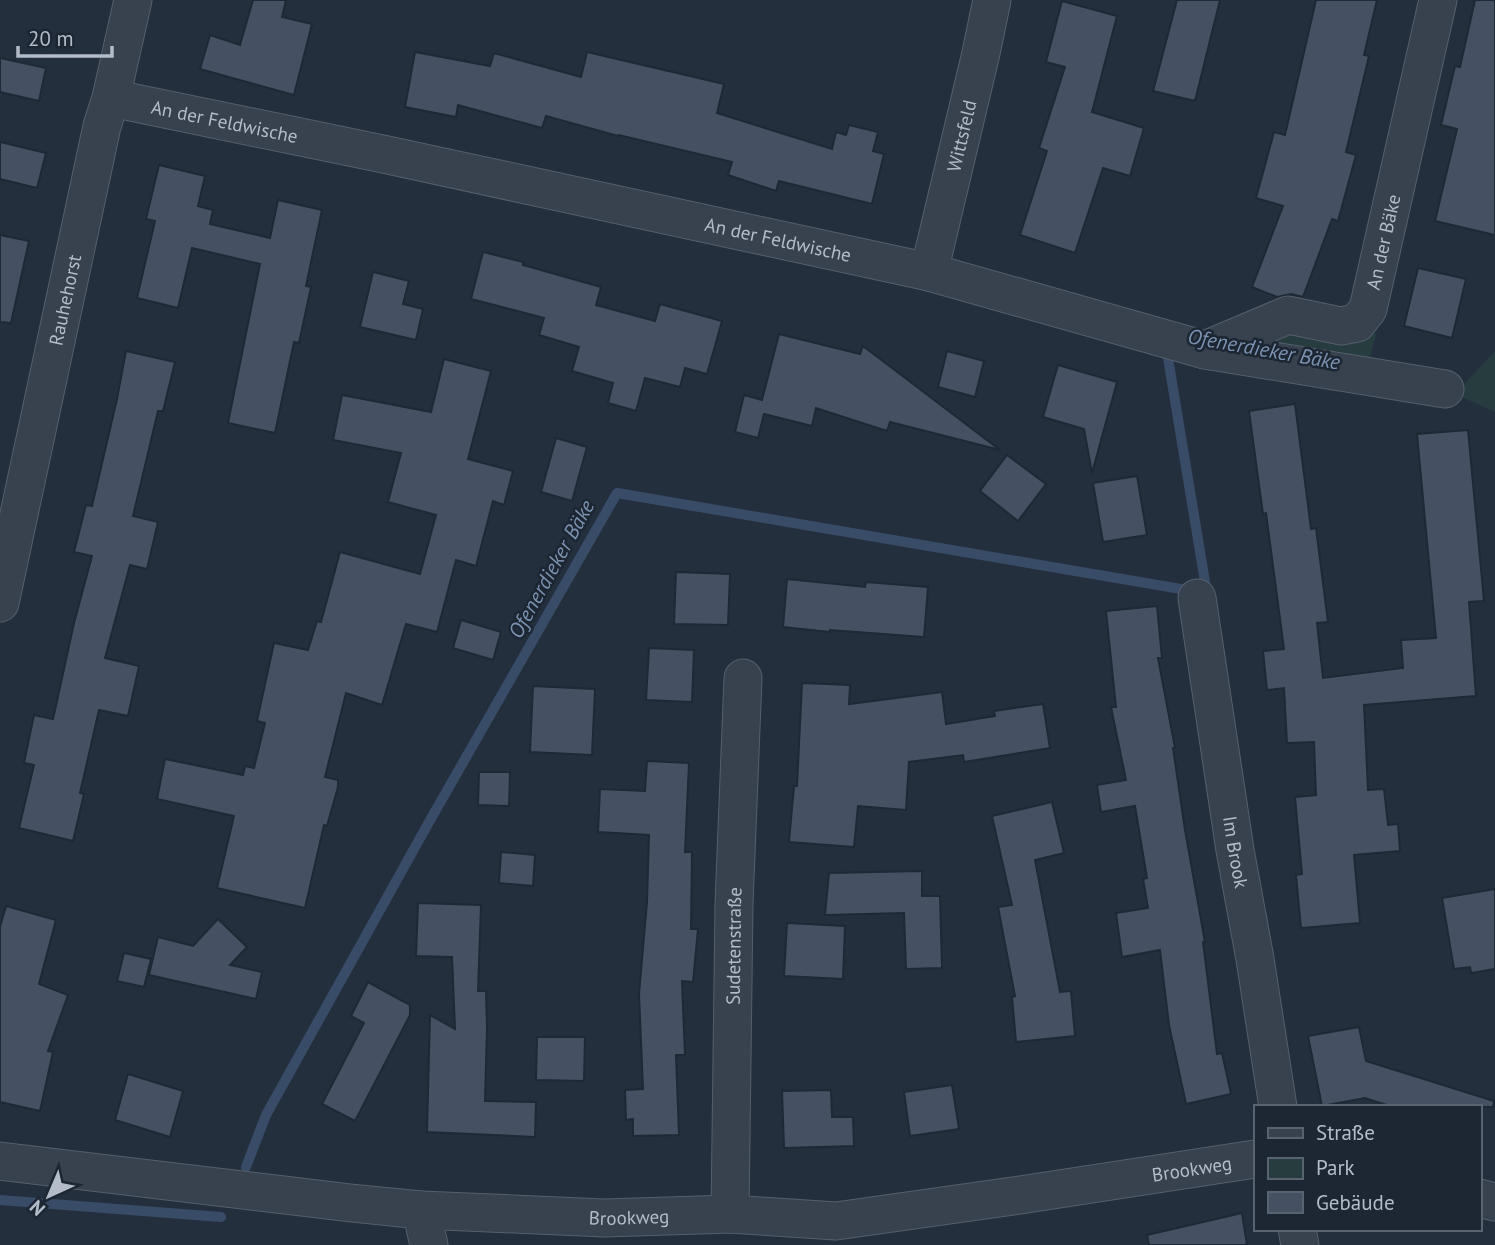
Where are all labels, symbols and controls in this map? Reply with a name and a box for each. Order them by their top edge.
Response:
scale bar [18,14,112,58]
text: 20 m [28,25,74,52]
street label: An der Feldwische [149,95,300,148]
street label: Wittsfeld [941,97,981,174]
street label: An der Bäke [1361,192,1406,292]
street label: An der Feldwische [703,212,854,267]
street label: Rauhehorst [43,252,86,348]
water label: Ofenerdieker Bäke [1186,322,1343,376]
water label: Ofenerdieker Bäke [502,495,600,643]
street label: Im Brook [1218,814,1254,890]
street label: Sudetenstraße [721,887,747,1005]
legend [1254,1105,1481,1231]
text: Straße [1316,1119,1375,1146]
street label: Brookweg [1150,1151,1233,1187]
text: Park [1316,1154,1355,1181]
north arrow [14,1161,84,1231]
text: Gebäude [1316,1189,1395,1216]
text: N [24,1195,50,1221]
street label: Brookweg [588,1204,670,1230]

